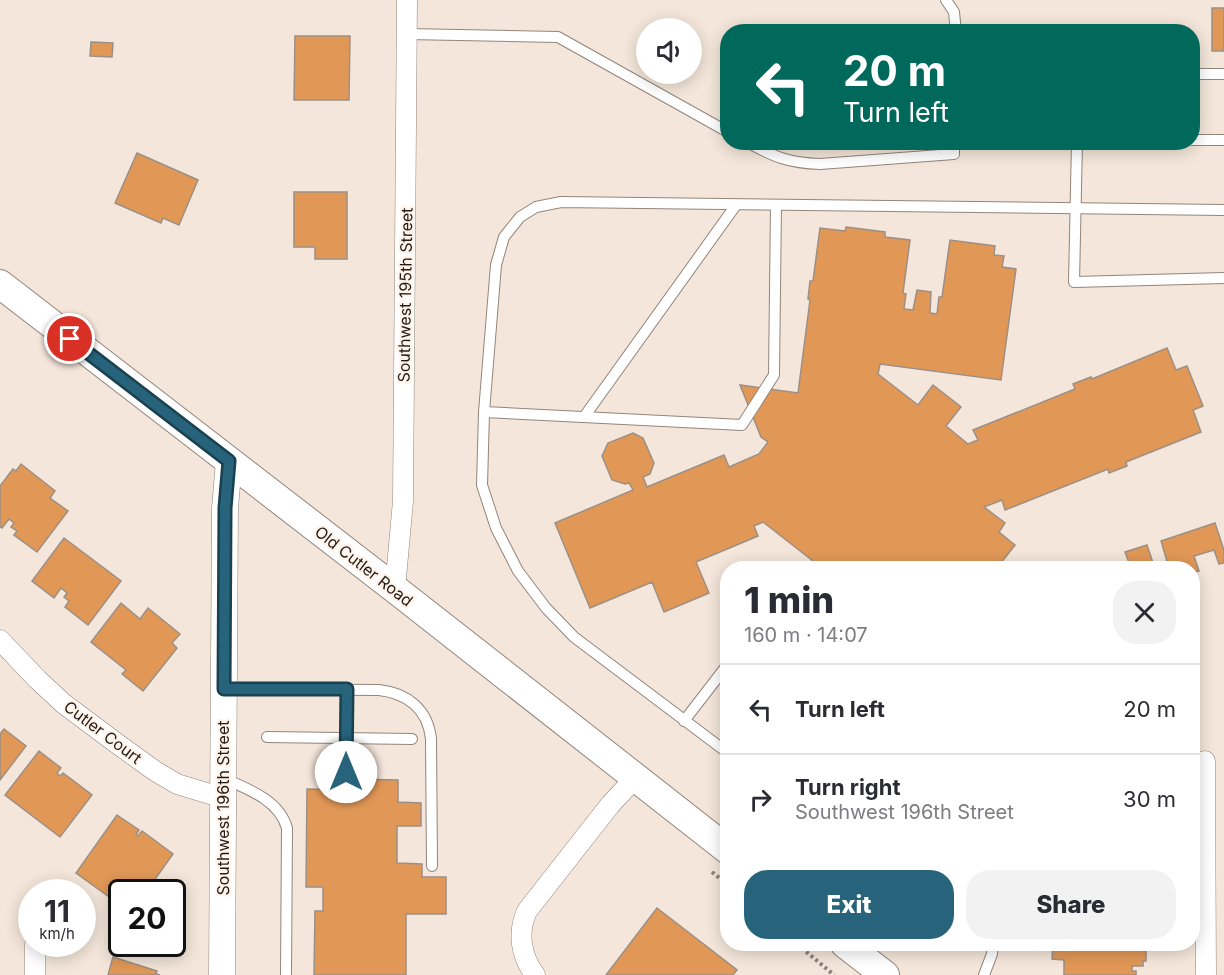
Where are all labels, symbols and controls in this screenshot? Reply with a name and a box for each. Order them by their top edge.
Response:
map controls [636,18,702,84]
button: sound [636,18,702,84]
text: 20 m [843,45,946,96]
icon: left [744,48,822,126]
text: Turn left [843,96,949,129]
street label: Southwest 195th Street [393,207,417,383]
pin [44,313,95,364]
icon: arrive [53,322,86,355]
street label: Old Cutler Road [311,521,417,611]
text: 1 min [744,578,834,622]
button: close [1113,581,1176,644]
text: 160 m · 14:07 [744,623,868,647]
icon: left [744,693,777,726]
street label: Cutler Court [60,696,146,768]
text: Turn left [795,696,885,722]
text: 20 m [1123,696,1176,722]
street label: Southwest 196th Street [213,720,233,896]
position arrow [314,740,378,804]
text: Turn right [795,774,901,800]
icon: right [744,783,777,816]
text: 30 m [1123,786,1176,812]
text: Southwest 196th Street [795,800,1014,824]
button: Exit [744,870,954,939]
button: Share [966,870,1176,939]
speed limit sign: 20 [108,879,186,957]
text: 11 [44,893,70,929]
text: km/h [39,924,75,943]

